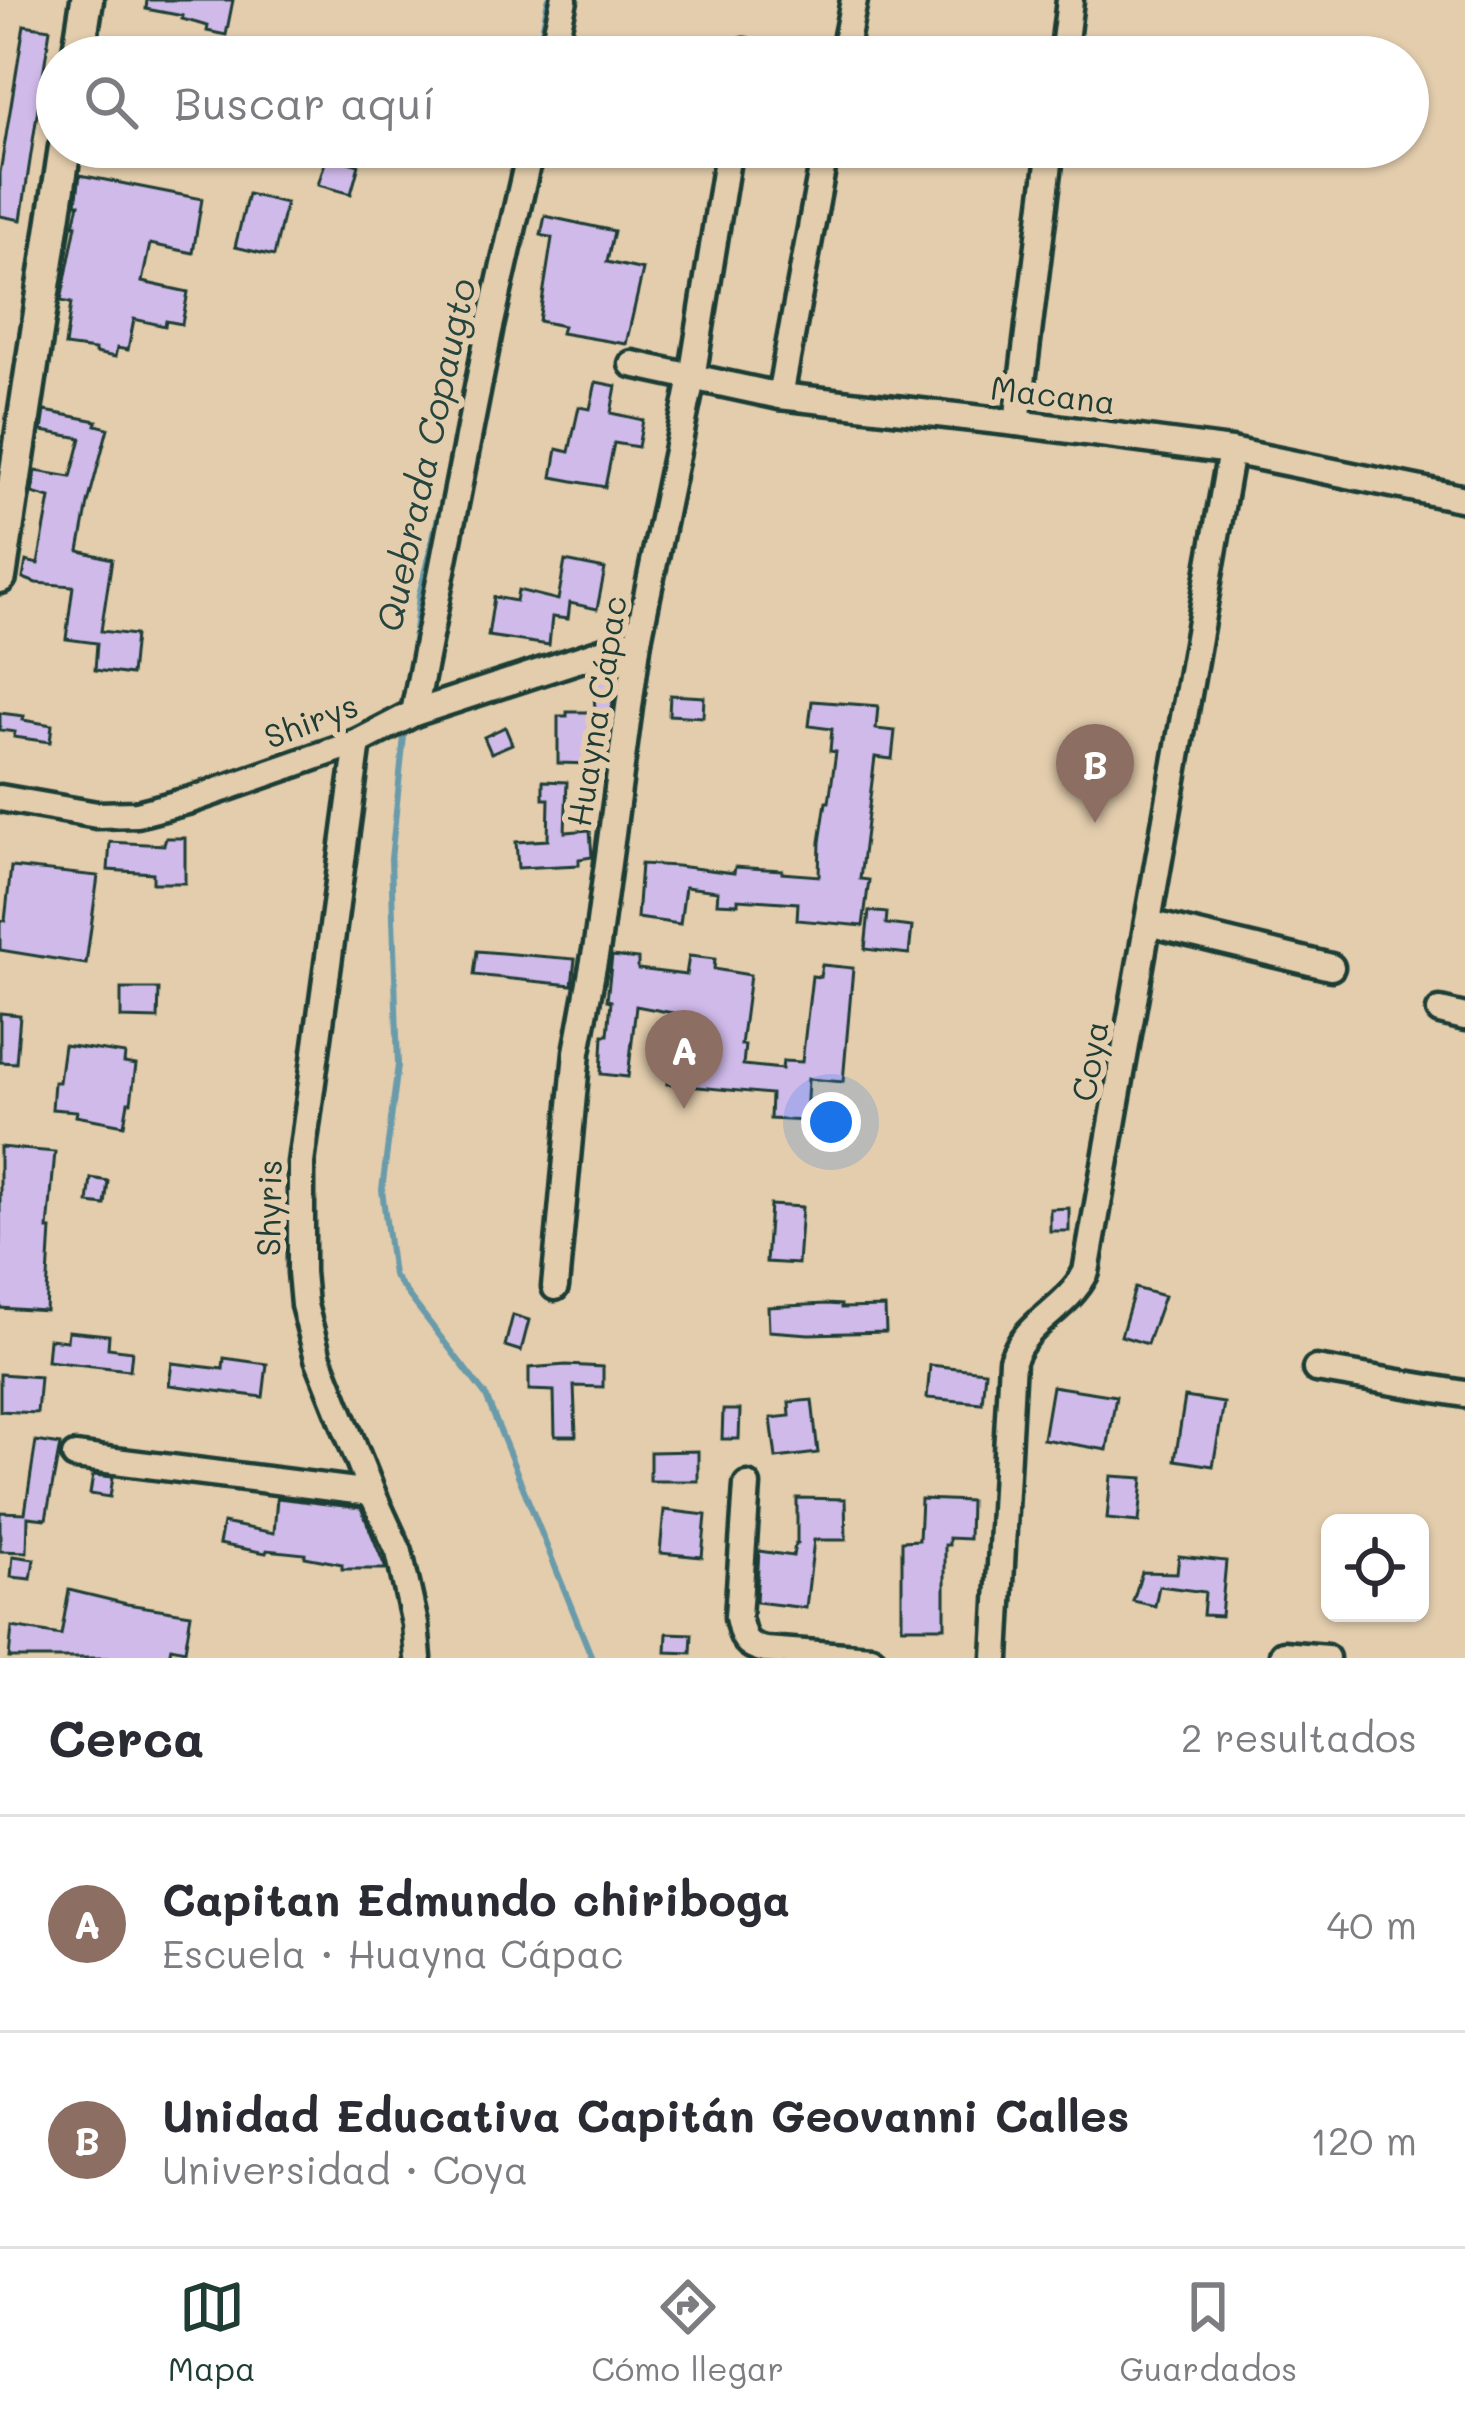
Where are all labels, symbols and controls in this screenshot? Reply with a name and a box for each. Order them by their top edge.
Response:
search box [36,36,1429,168]
icon: search [78,69,144,135]
text: Buscar aquí [174,73,436,131]
water label: Quebrada Copaugto [364,274,485,636]
street label: Macana [988,365,1118,423]
street label: Huayna Cápac [556,592,636,829]
street label: Shirys [257,682,364,758]
pin: B [1056,724,1134,823]
pin: A [645,1010,723,1109]
street label: Coya [1060,1017,1118,1104]
your location [801,1092,861,1152]
street label: Shyris [245,1159,291,1257]
map controls [1321,1514,1429,1622]
button: locate [1321,1514,1429,1622]
text: Cerca [48,1703,205,1770]
text: 2 resultados [1181,1711,1417,1762]
text: Capitan Edmundo chiriboga [162,1869,790,1927]
text: A [73,1898,101,1949]
text: 40 m [1326,1898,1417,1949]
text: Escuela · Huayna Cápac [162,1927,623,1978]
text: Unidad Educativa Capitán Geovanni Calles [162,2085,1129,2143]
text: B [74,2114,100,2165]
text: 120 m [1310,2114,1417,2165]
text: Universidad · Coya [162,2143,528,2194]
tab: Mapa [168,2274,256,2389]
tab: Cómo llegar [591,2274,784,2389]
tab: Guardados [1120,2274,1297,2389]

